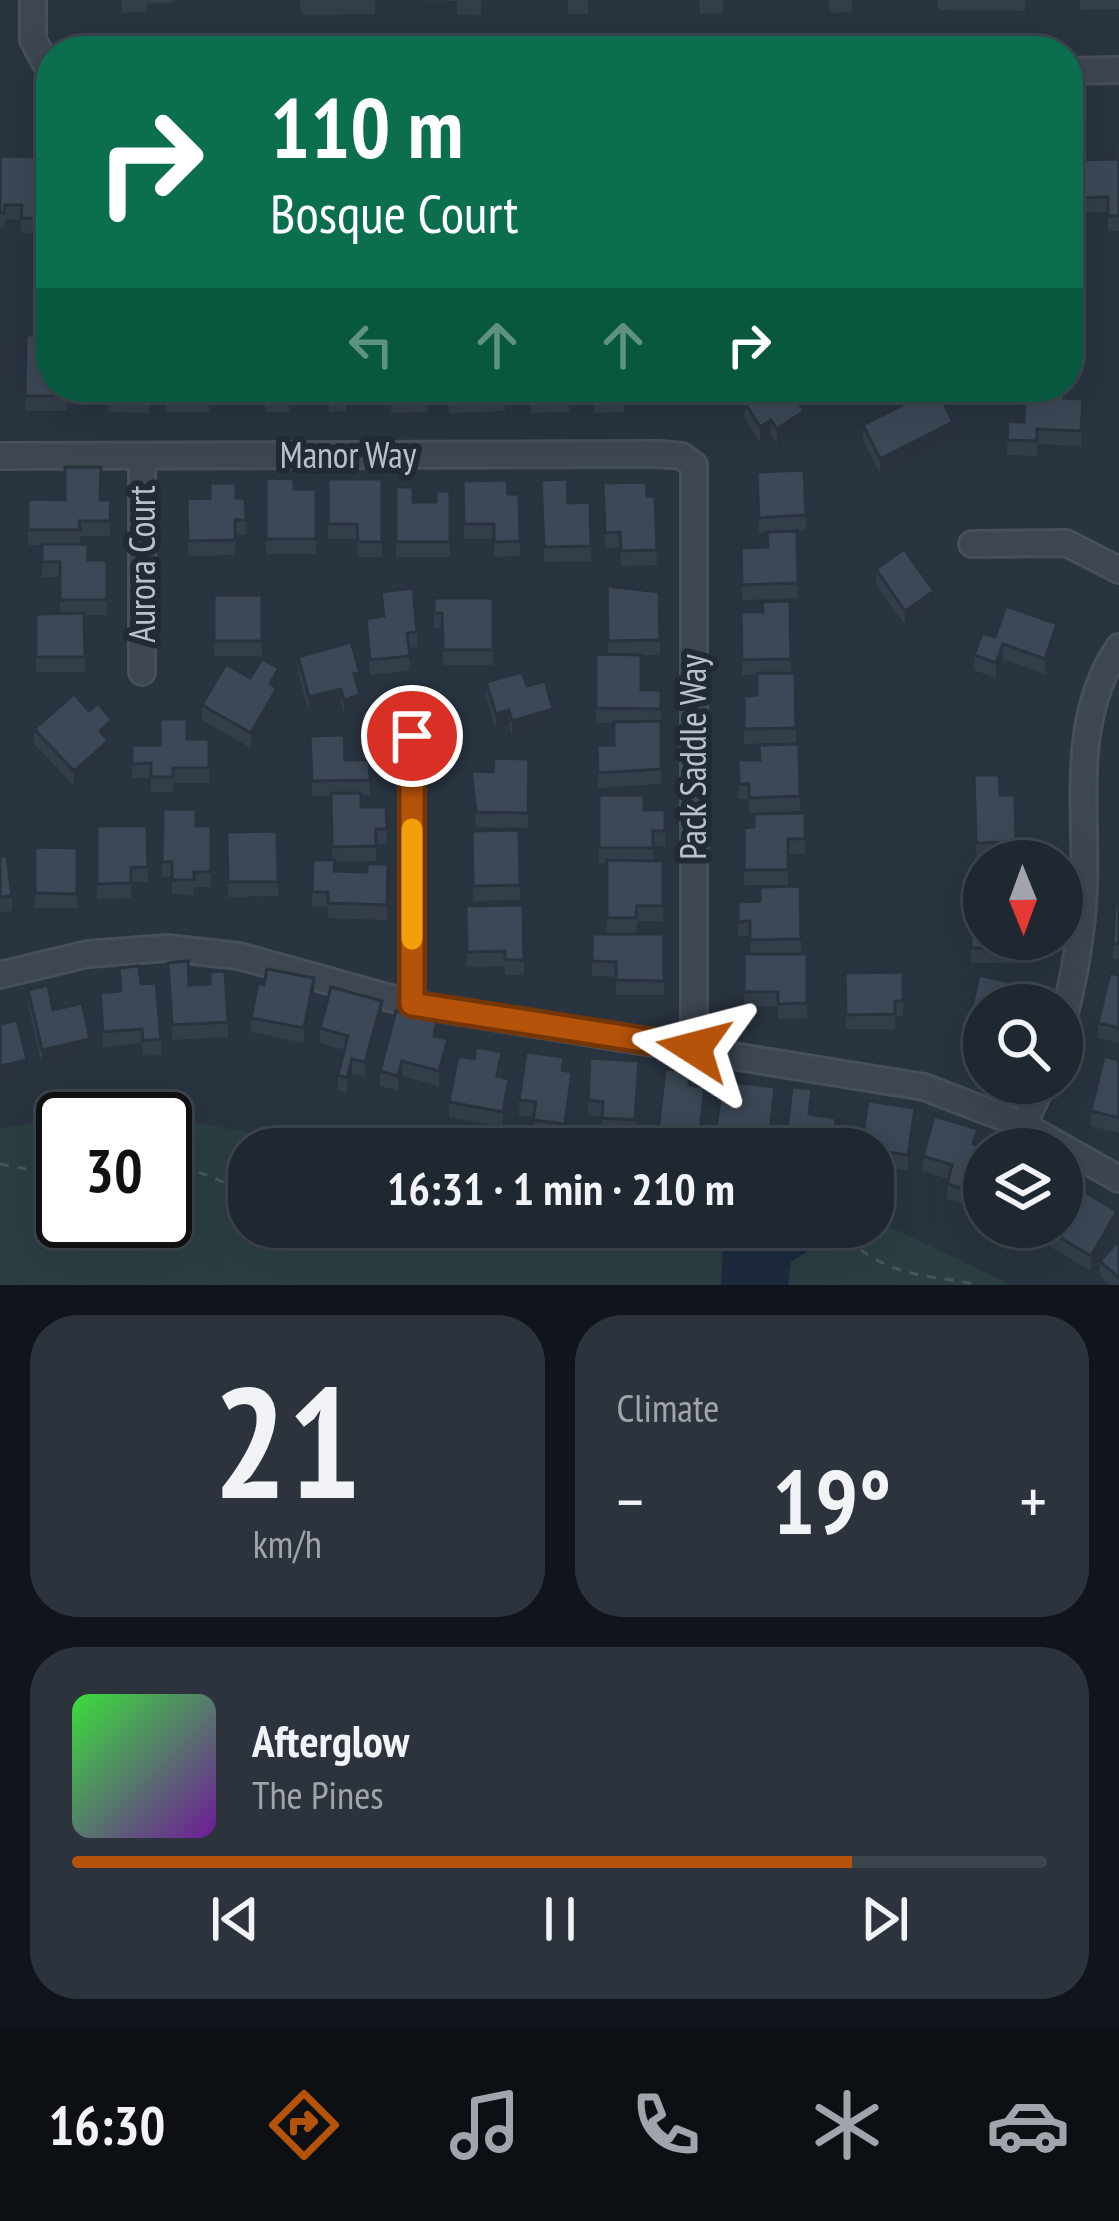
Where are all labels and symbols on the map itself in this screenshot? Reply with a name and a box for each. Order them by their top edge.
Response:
street label: Manor Way [280,431,417,478]
street label: Aurora Court [118,485,165,643]
street label: Pack Saddle Way [669,654,716,860]
pin [361,685,463,787]
north arrow [963,840,1083,960]
position arrow [631,985,757,1111]
speed limit sign: 30 [36,1092,192,1248]

